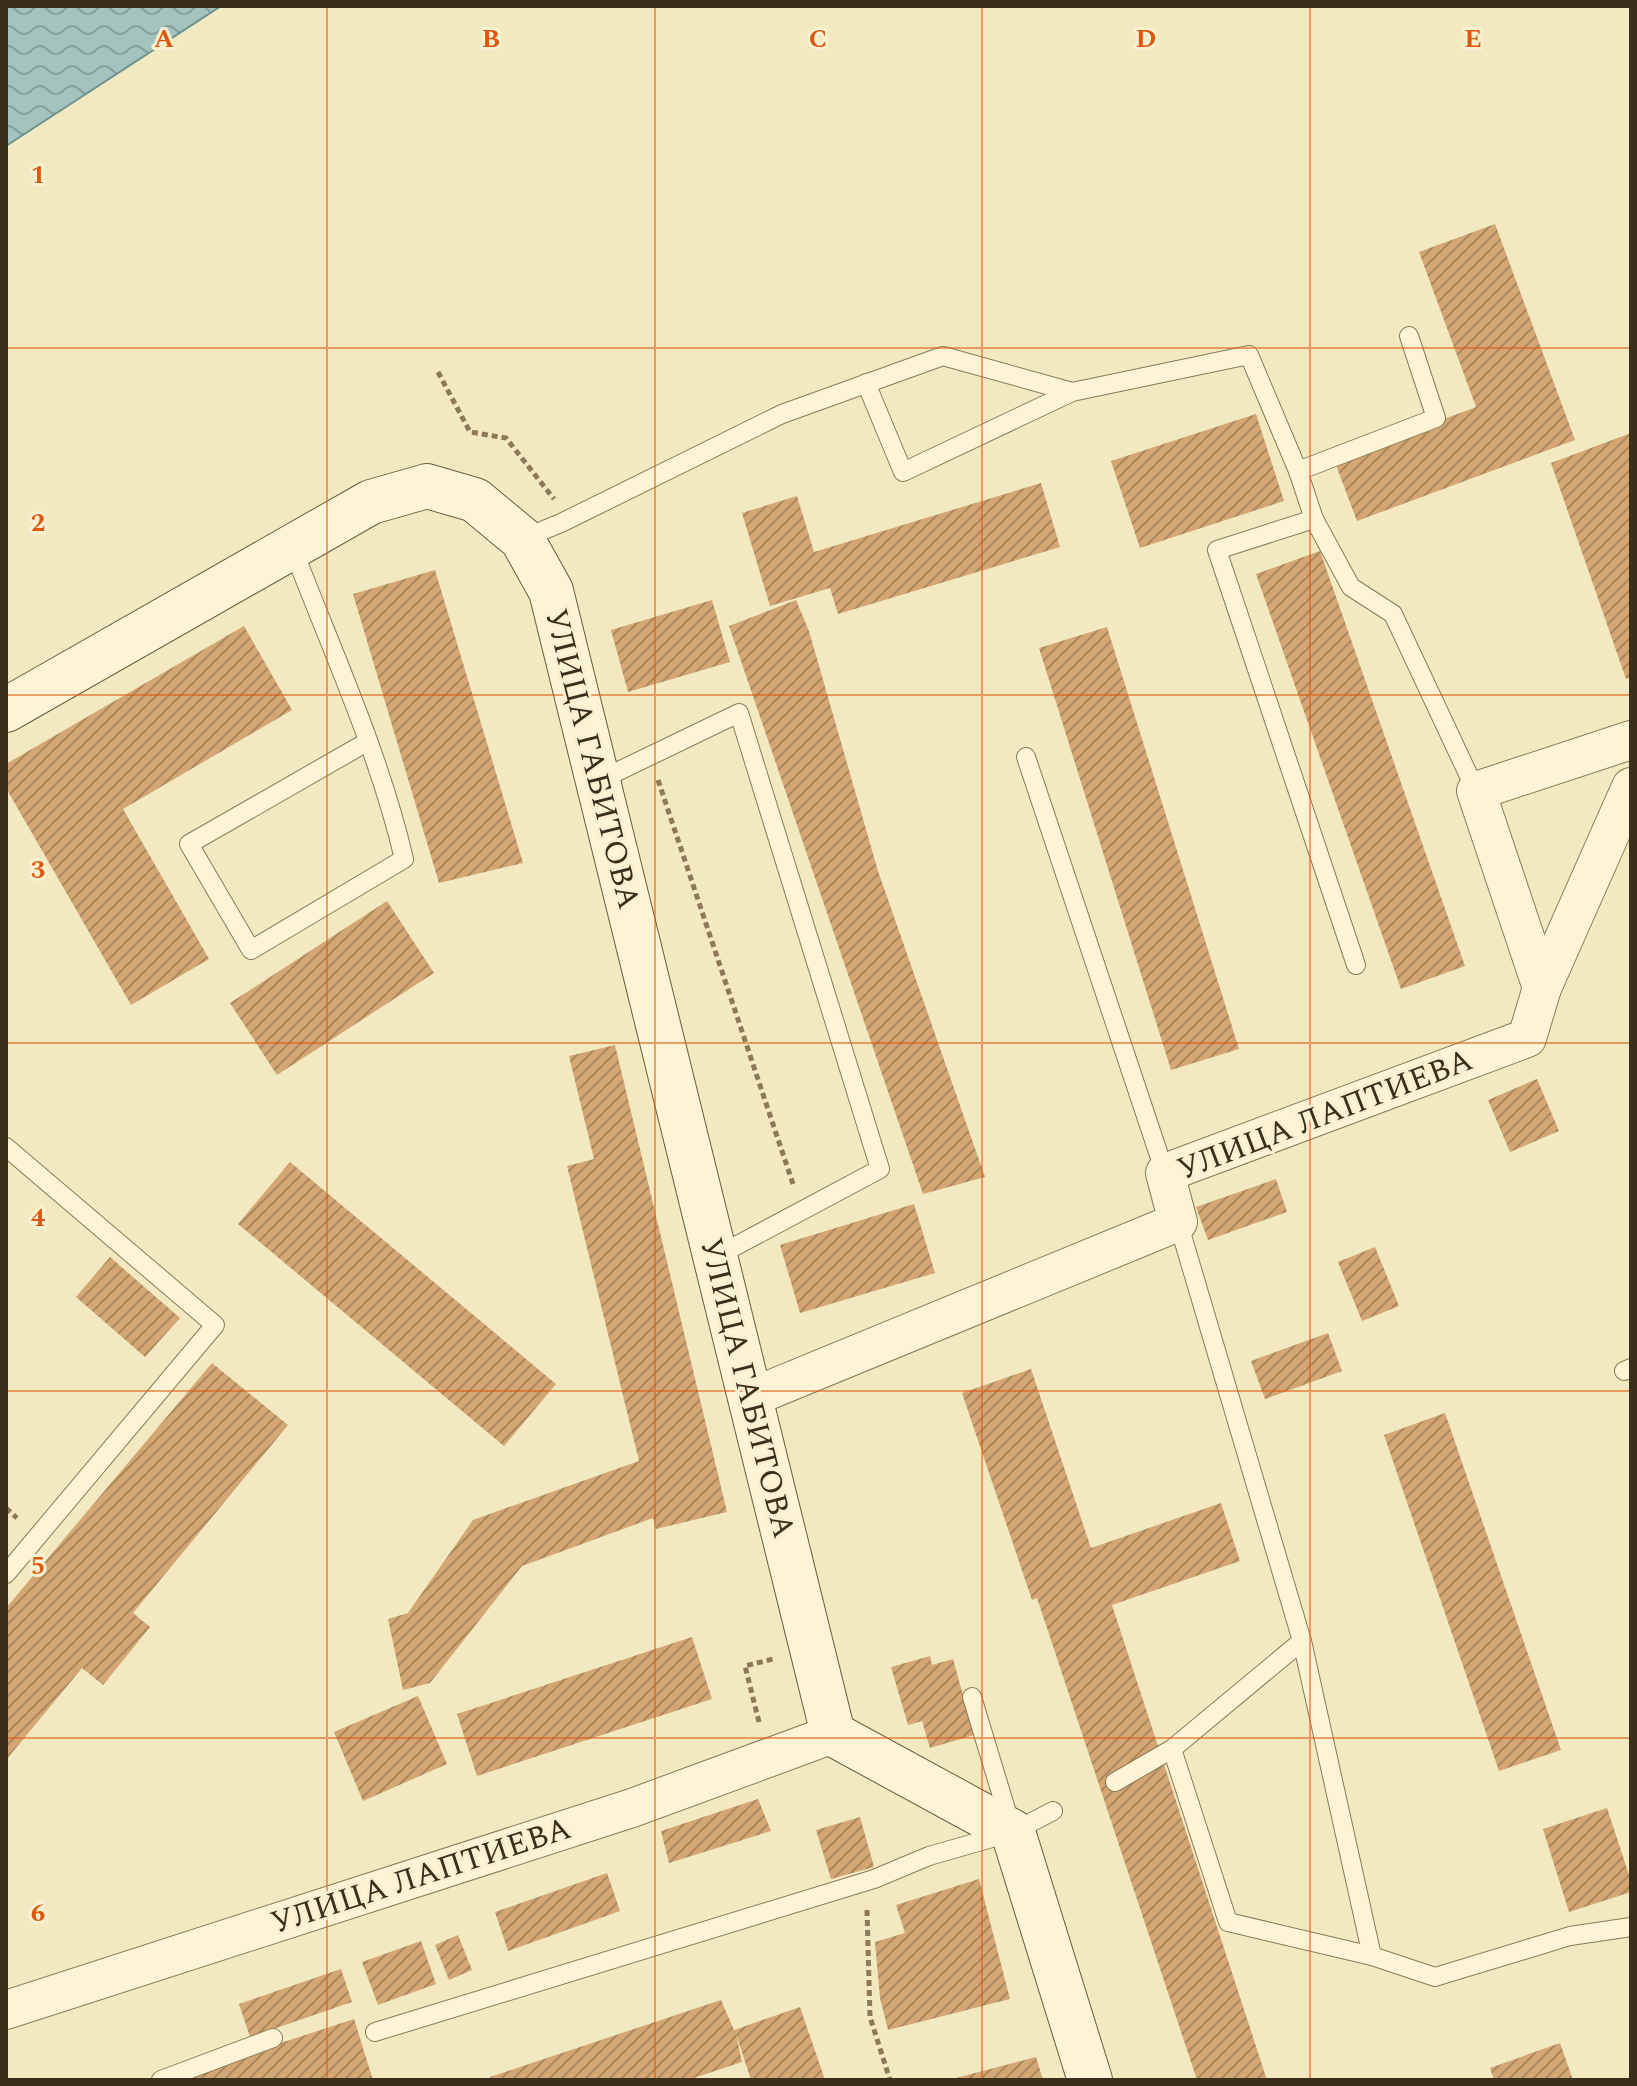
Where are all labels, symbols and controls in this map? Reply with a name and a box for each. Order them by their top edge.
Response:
text: A [154,19,174,59]
text: B [482,19,500,59]
text: C [809,19,827,59]
text: D [1136,19,1156,59]
text: E [1464,19,1482,59]
text: 1 [31,155,45,195]
text: 2 [31,503,45,543]
street label: УЛИЦА ГАБИТОВА [531,603,653,915]
text: 3 [31,850,45,890]
street label: УЛИЦА ЛАПТИЕВА [1170,1036,1480,1194]
text: 4 [31,1198,46,1238]
street label: УЛИЦА ГАБИТОВА [686,1232,808,1544]
text: 5 [31,1546,45,1586]
street label: УЛИЦА ЛАПТИЕВА [264,1804,578,1948]
text: 6 [31,1893,45,1933]

